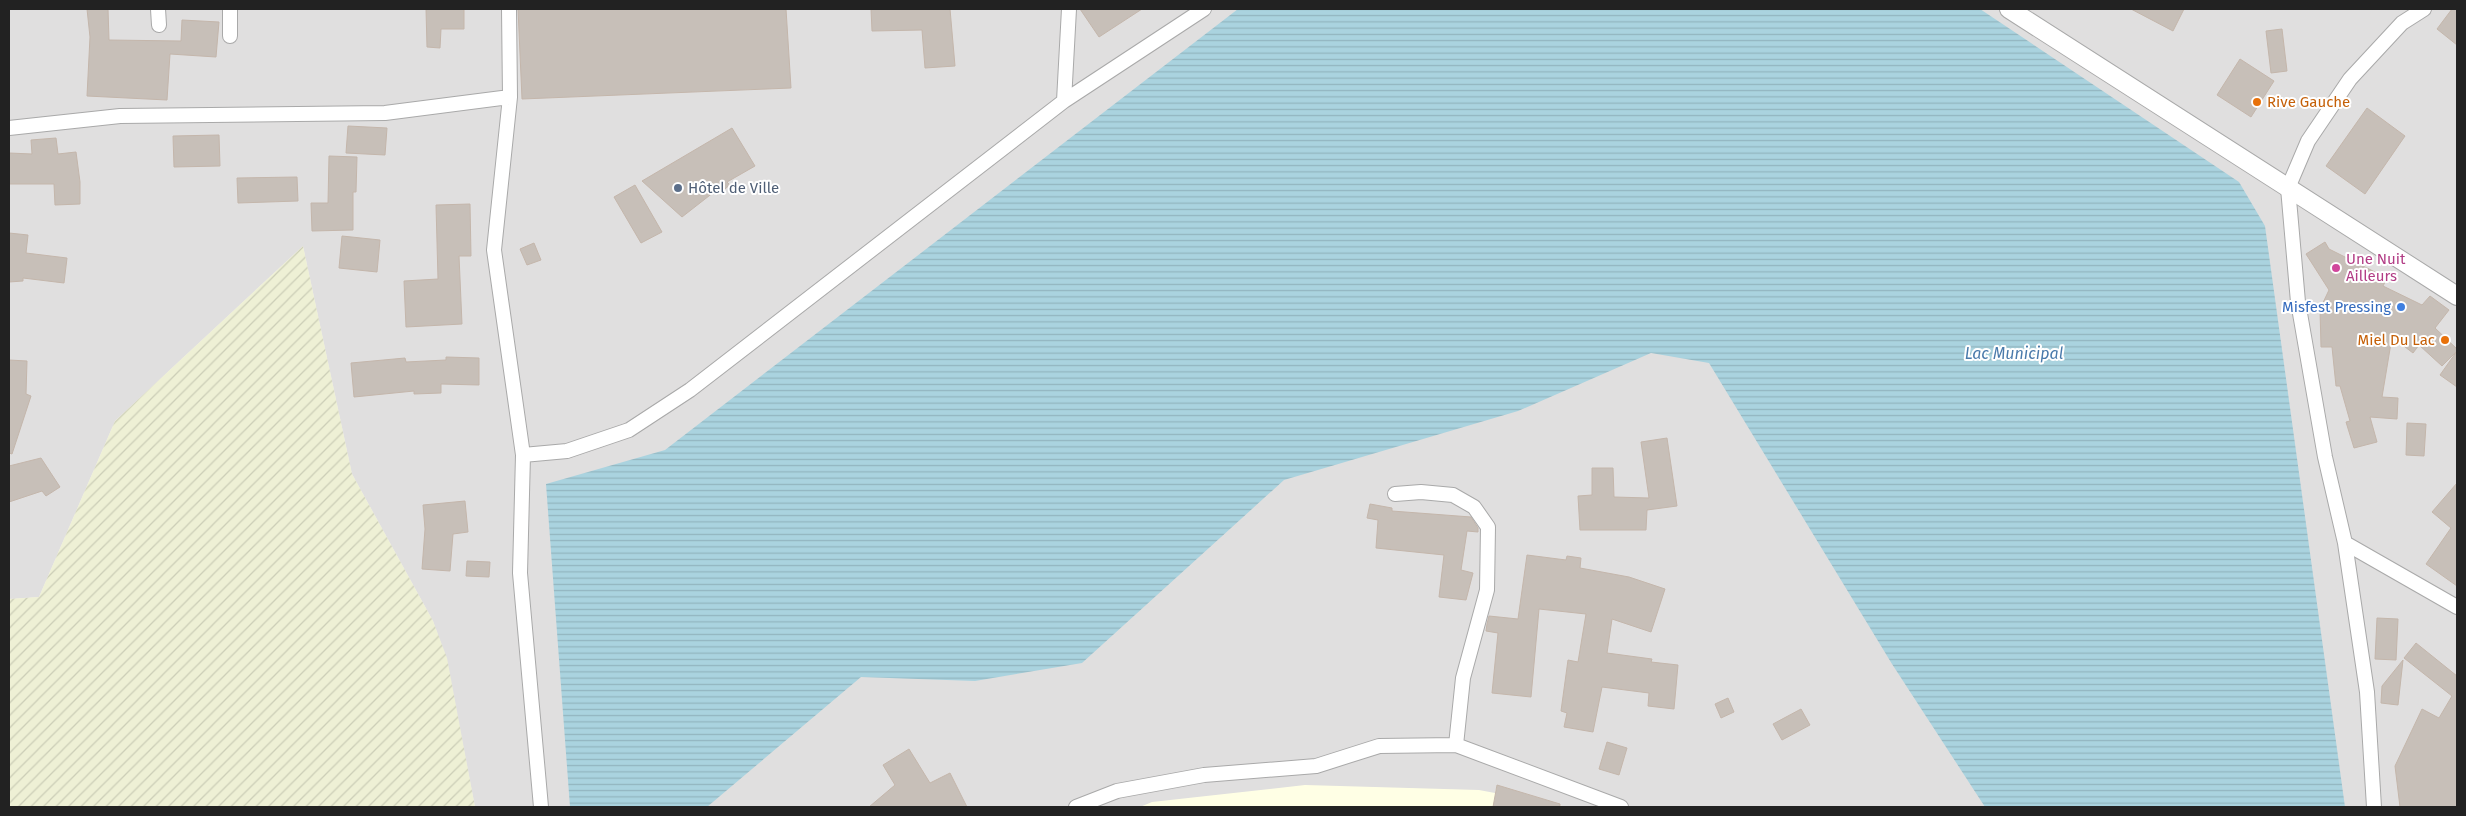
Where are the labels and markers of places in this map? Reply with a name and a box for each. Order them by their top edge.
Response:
place label: Rive Gauche [2267,93,2350,111]
marker: Rive Gauche [2251,96,2263,108]
place label: Hôtel de Ville [688,179,779,197]
marker: Hôtel de Ville [672,182,684,194]
place label: Une Nuit Ailleurs [2346,250,2406,285]
marker: Une Nuit Ailleurs [2330,262,2342,274]
place label: Misfest Pressing [2282,298,2391,316]
marker: Misfest Pressing [2395,301,2407,313]
place label: Miel Du Lac [2358,331,2435,349]
marker: Miel Du Lac [2439,334,2451,346]

